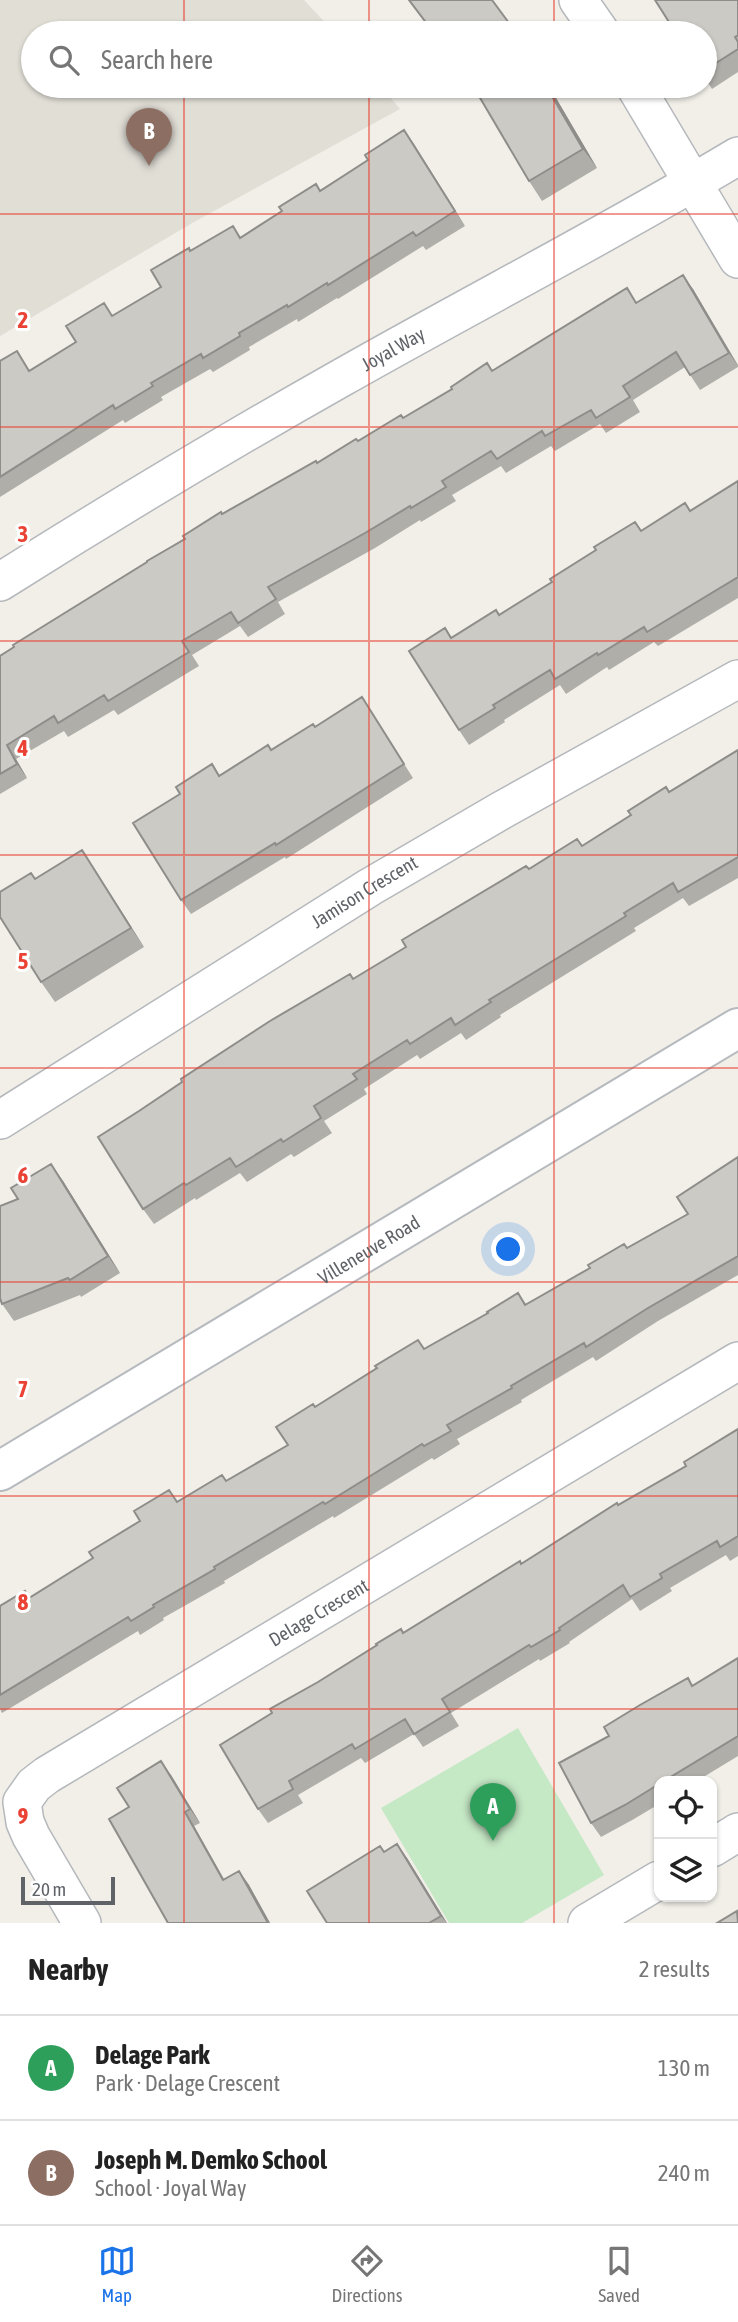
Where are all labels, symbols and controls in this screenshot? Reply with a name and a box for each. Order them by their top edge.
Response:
search box [21,21,717,98]
icon: search [45,41,83,79]
text: Search here [101,45,213,75]
pin: B [126,108,172,166]
text: 2 [18,307,28,333]
street label: Joyal Way [358,322,429,375]
text: 3 [18,521,28,547]
text: 4 [17,735,29,761]
street label: Jamison Crescent [307,851,421,932]
text: 5 [18,948,29,974]
text: 6 [18,1162,29,1188]
street label: Villeneuve Road [314,1211,423,1289]
your location [491,1232,525,1266]
text: 7 [18,1376,28,1402]
street label: Delage Crescent [265,1574,372,1651]
text: 8 [18,1589,29,1615]
map controls [654,1776,717,1902]
button: locate [654,1776,717,1839]
pin: A [470,1783,516,1841]
text: 9 [18,1803,29,1829]
button: layers [654,1839,717,1902]
scale bar [21,1874,116,1906]
text: 20 m [32,1878,66,1900]
text: Nearby [28,1952,108,1986]
text: 2 results [639,1956,710,1982]
text: Delage Park [95,2040,210,2070]
text: A [45,2055,57,2081]
text: 130 m [658,2055,710,2081]
text: Park · Delage Crescent [95,2070,280,2096]
text: Joseph M. Demko School [95,2145,327,2175]
text: B [46,2160,56,2186]
text: 240 m [658,2160,710,2186]
text: School · Joyal Way [95,2175,247,2201]
tab: Map [98,2242,136,2306]
tab: Directions [332,2242,402,2306]
tab: Saved [598,2242,640,2306]

